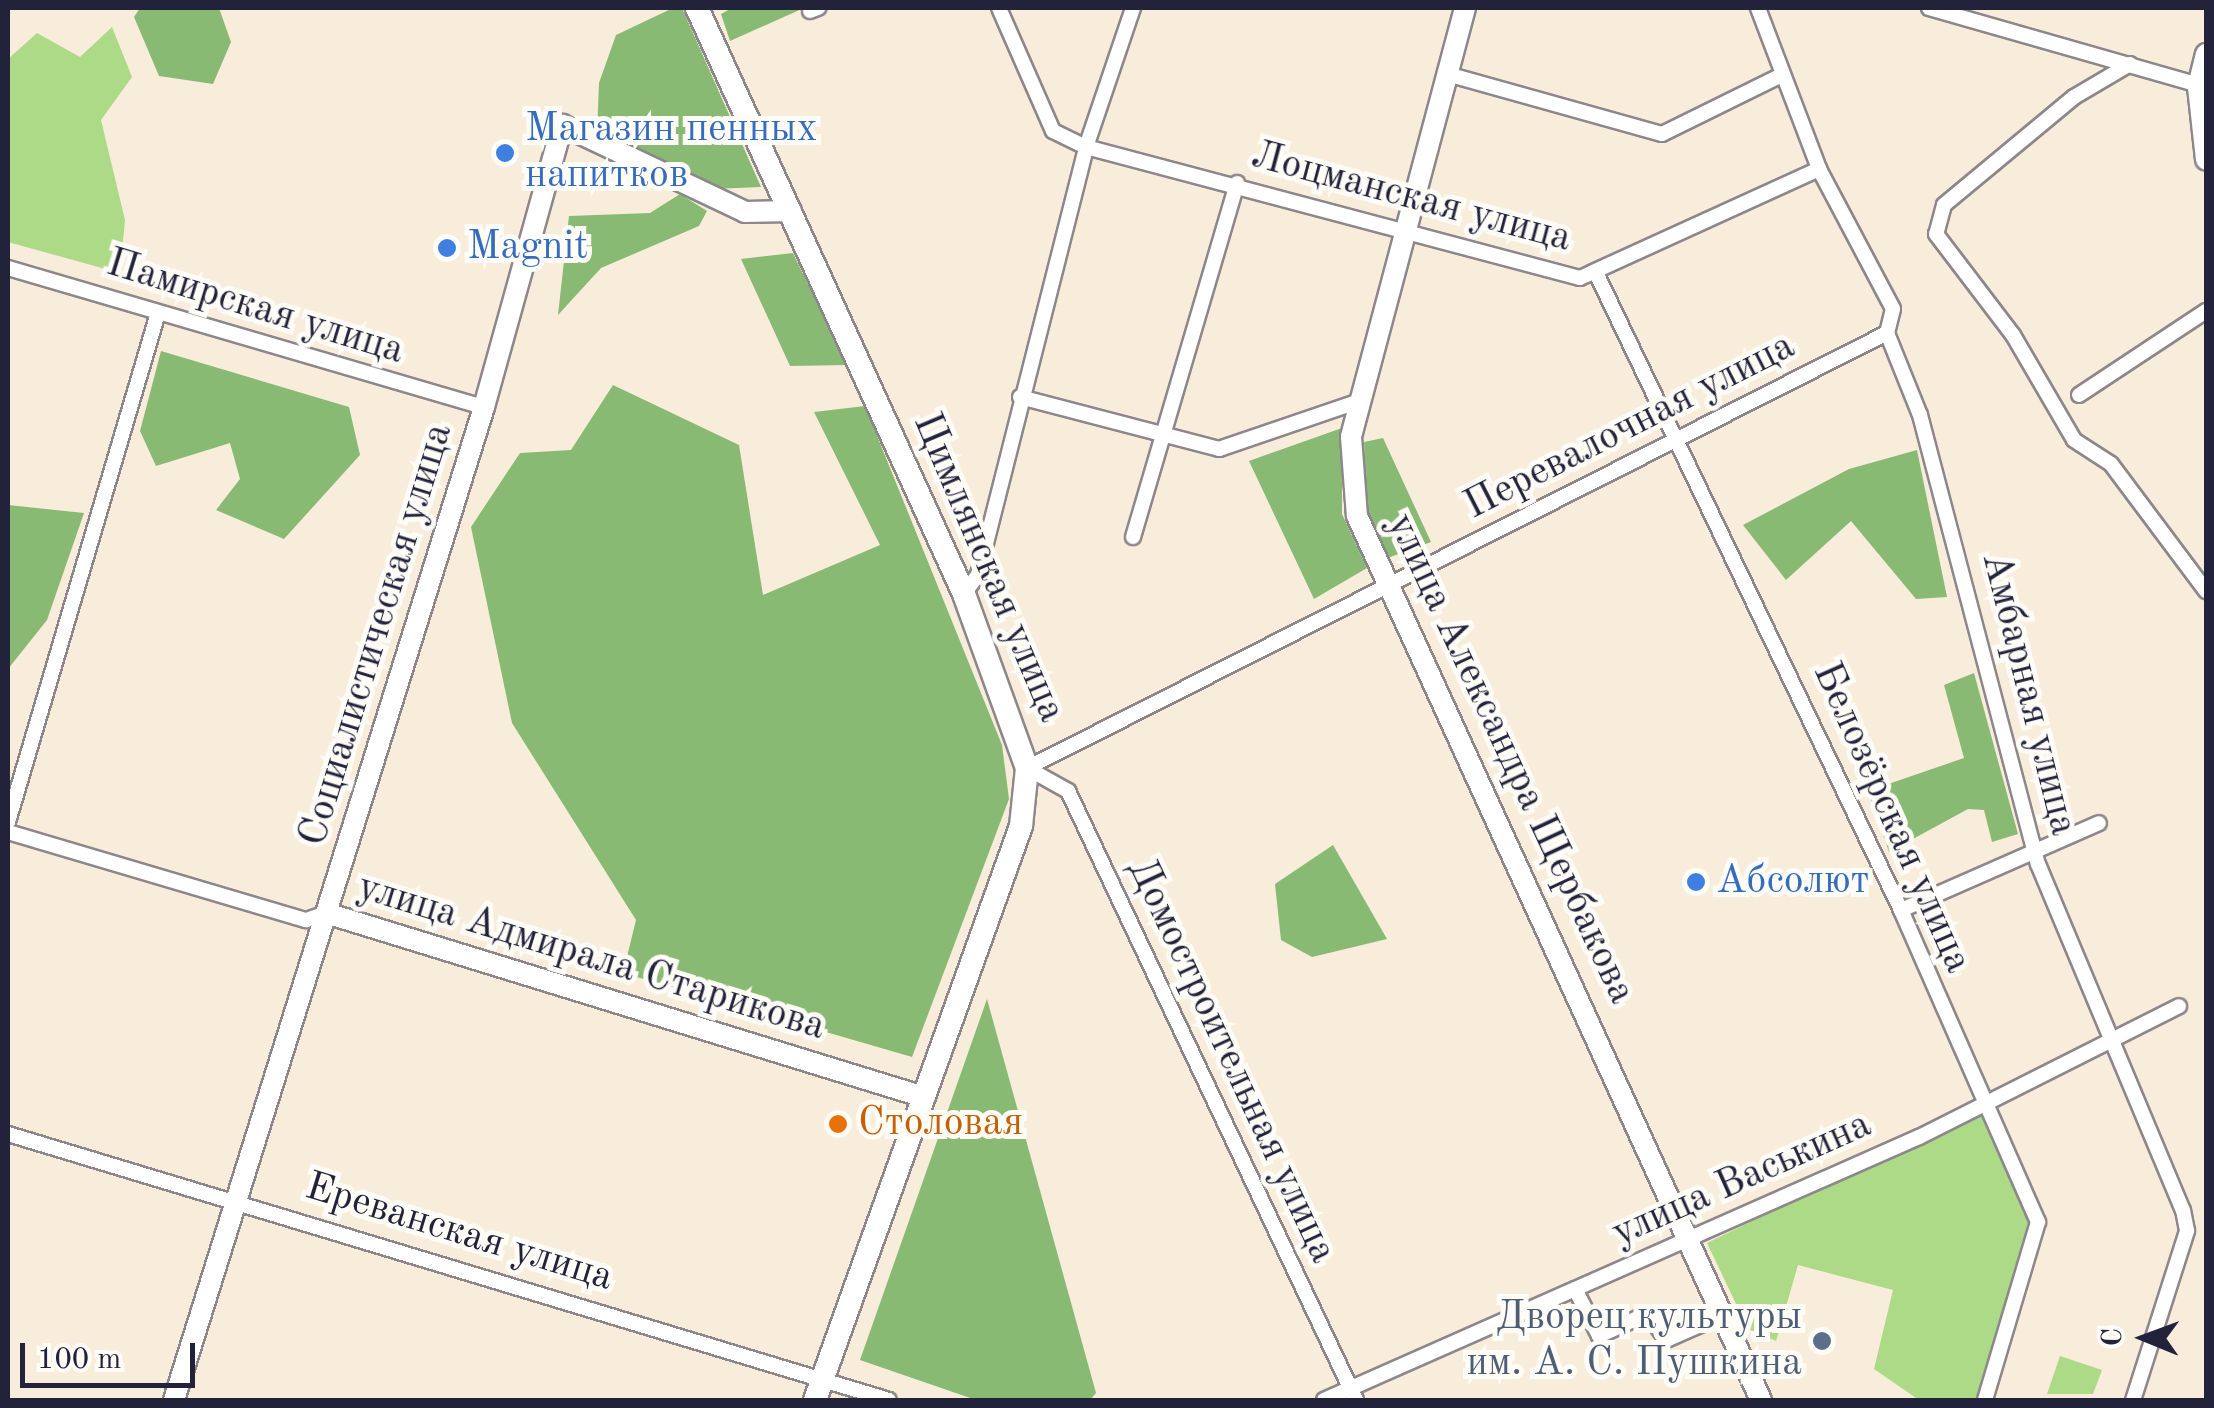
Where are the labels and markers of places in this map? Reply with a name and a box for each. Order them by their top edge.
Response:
place label: Магазин пенных напитков [525,106,818,200]
marker: Магазин пенных напитков [494,142,516,164]
place label: Magnit [467,224,588,272]
marker: Magnit [436,237,458,259]
place label: Абсолют [1716,858,1869,906]
marker: Абсолют [1685,871,1707,893]
place label: Столовая [858,1100,1023,1148]
marker: Столовая [827,1113,849,1135]
place label: Дворец культуры им. А. С. Пушкина [1466,1294,1802,1388]
marker: Дворец культуры им. А. С. Пушкина [1811,1330,1833,1352]

